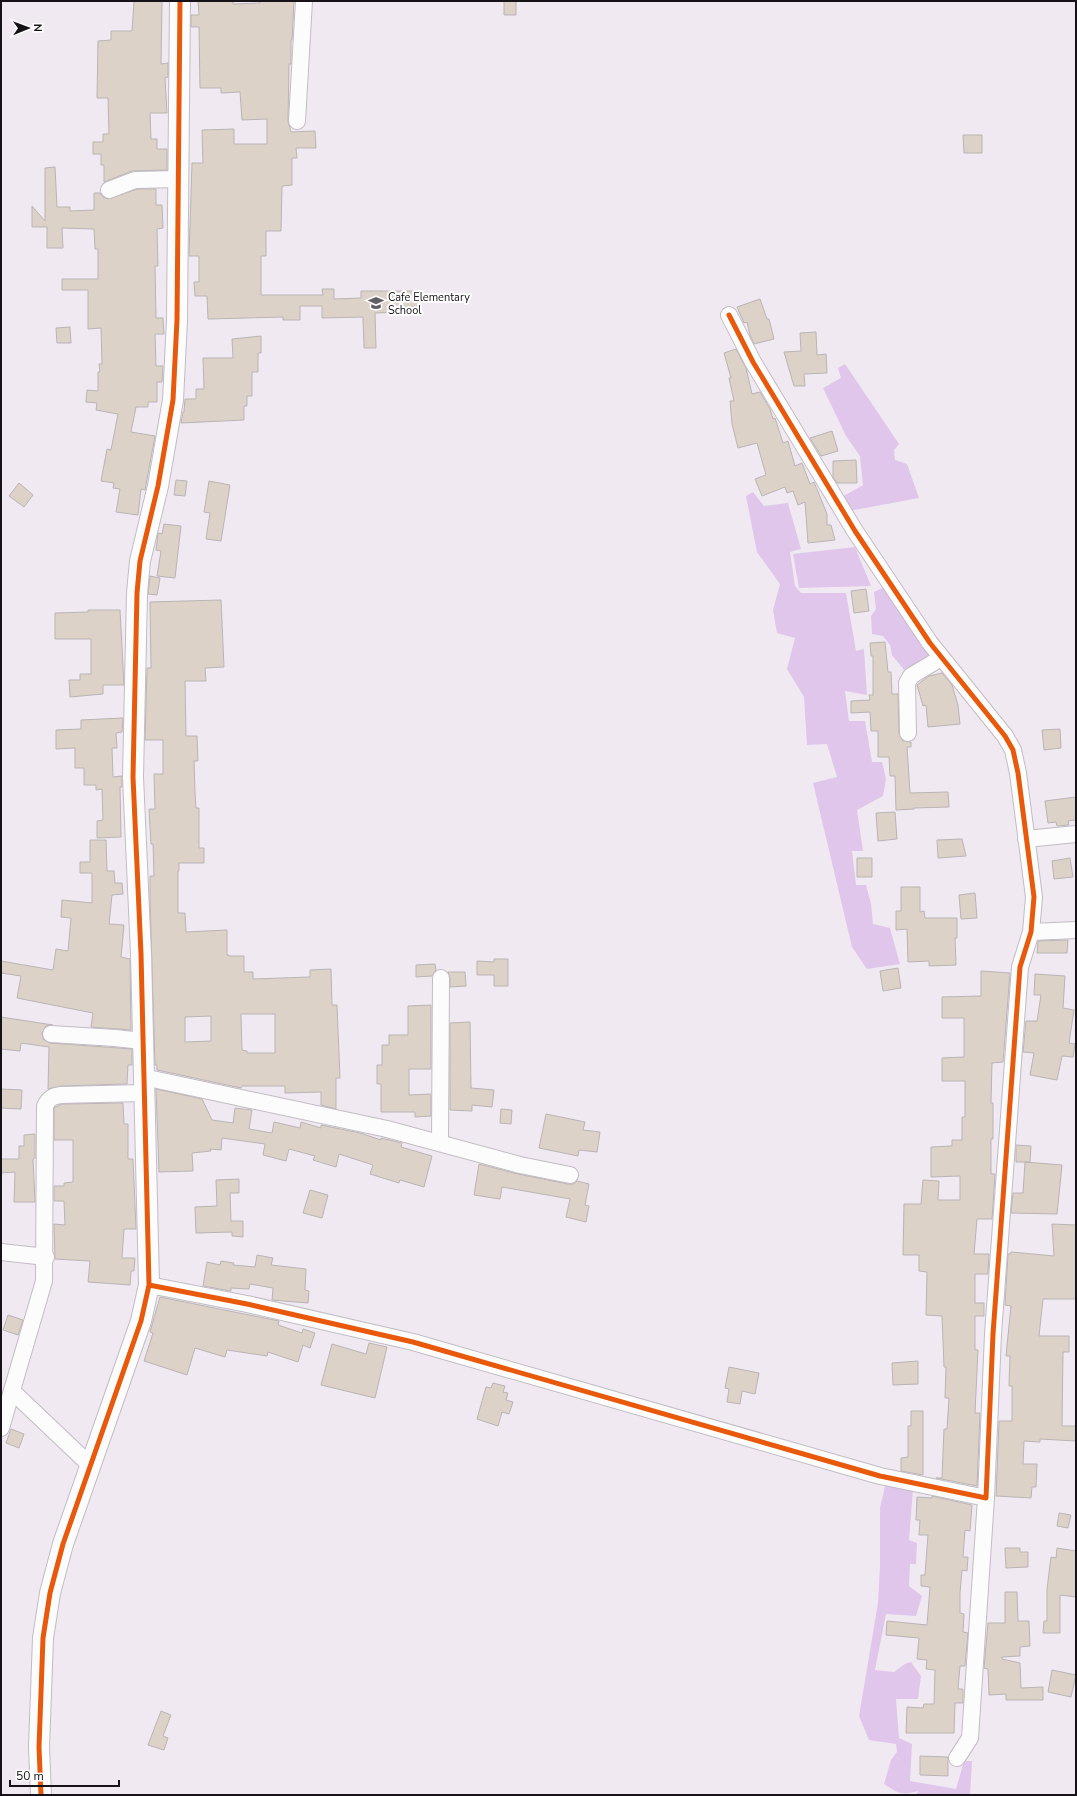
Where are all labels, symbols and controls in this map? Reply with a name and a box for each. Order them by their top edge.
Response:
north arrow [8,8,48,48]
text: N [30,24,45,32]
place label: Cafe Elementary School [388,290,470,318]
school or university icon: Cafe Elementary School [367,294,385,312]
scale bar [10,1762,119,1788]
text: 50 m [16,1768,44,1784]

